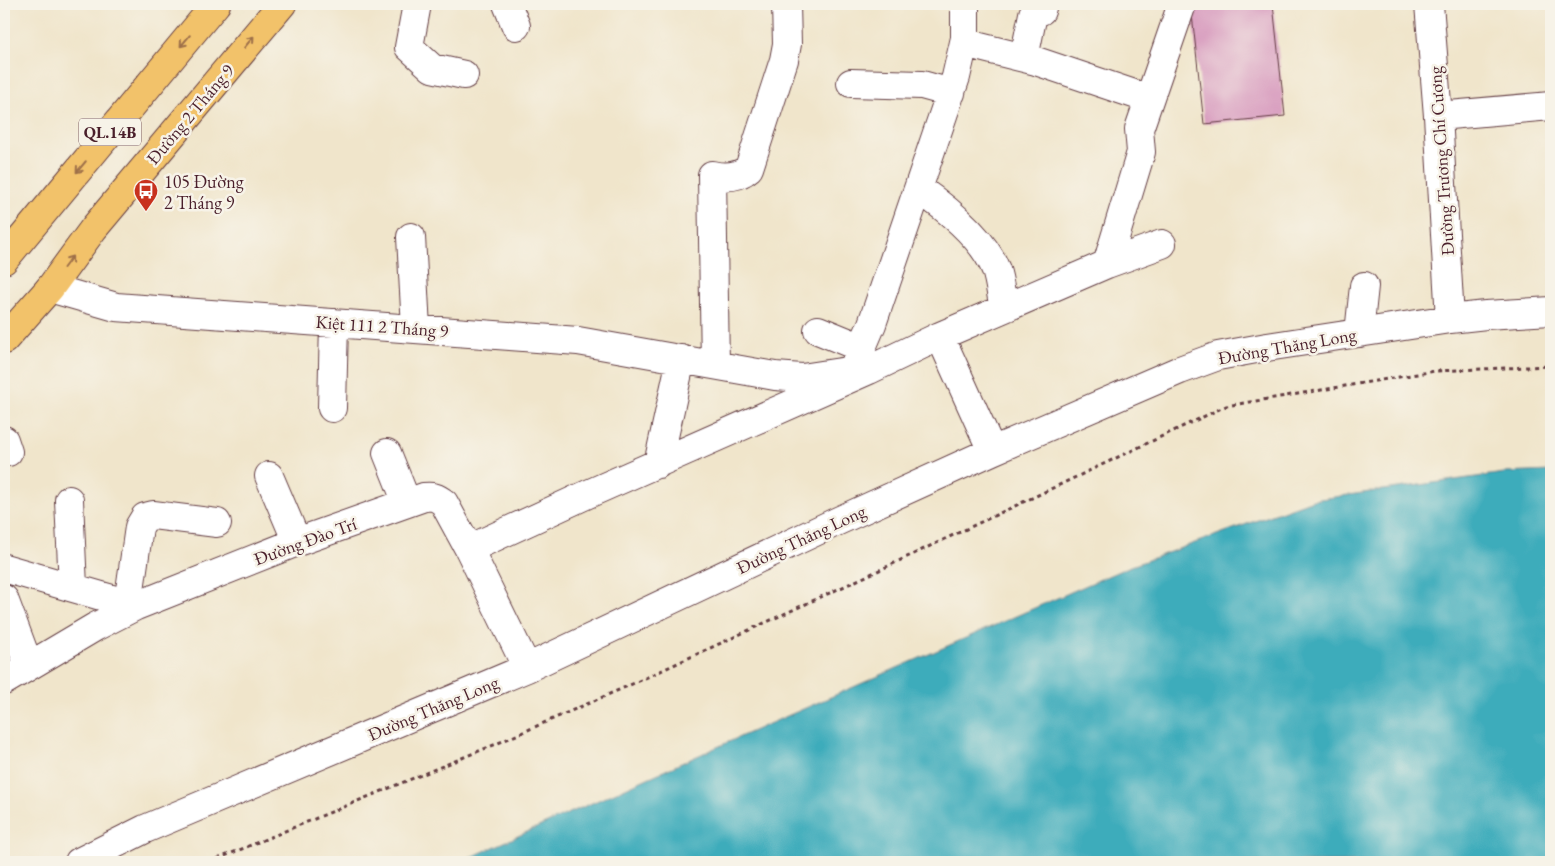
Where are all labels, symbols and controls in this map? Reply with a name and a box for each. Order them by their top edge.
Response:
one-way arrow [179,35,190,48]
one-way arrow [244,36,255,49]
street label: Đường 2 Tháng 9 [141,59,239,169]
street label: Đường Trương Chí Cương [1423,66,1459,256]
road number: QL.14B [79,118,141,146]
one-way arrow [76,160,87,173]
place label: 105 Đường 2 Tháng 9 [164,170,244,214]
bus stop icon: 105 Đường 2 Tháng 9 [133,178,159,212]
one-way arrow [63,256,74,269]
street label: Kiệt 111 2 Tháng 9 [315,310,449,342]
street label: Đường Thăng Long [1216,322,1358,369]
street label: Đường Thăng Long [733,499,869,579]
street label: Đường Đào Trí [250,512,360,570]
street label: Đường Thăng Long [364,670,502,746]

